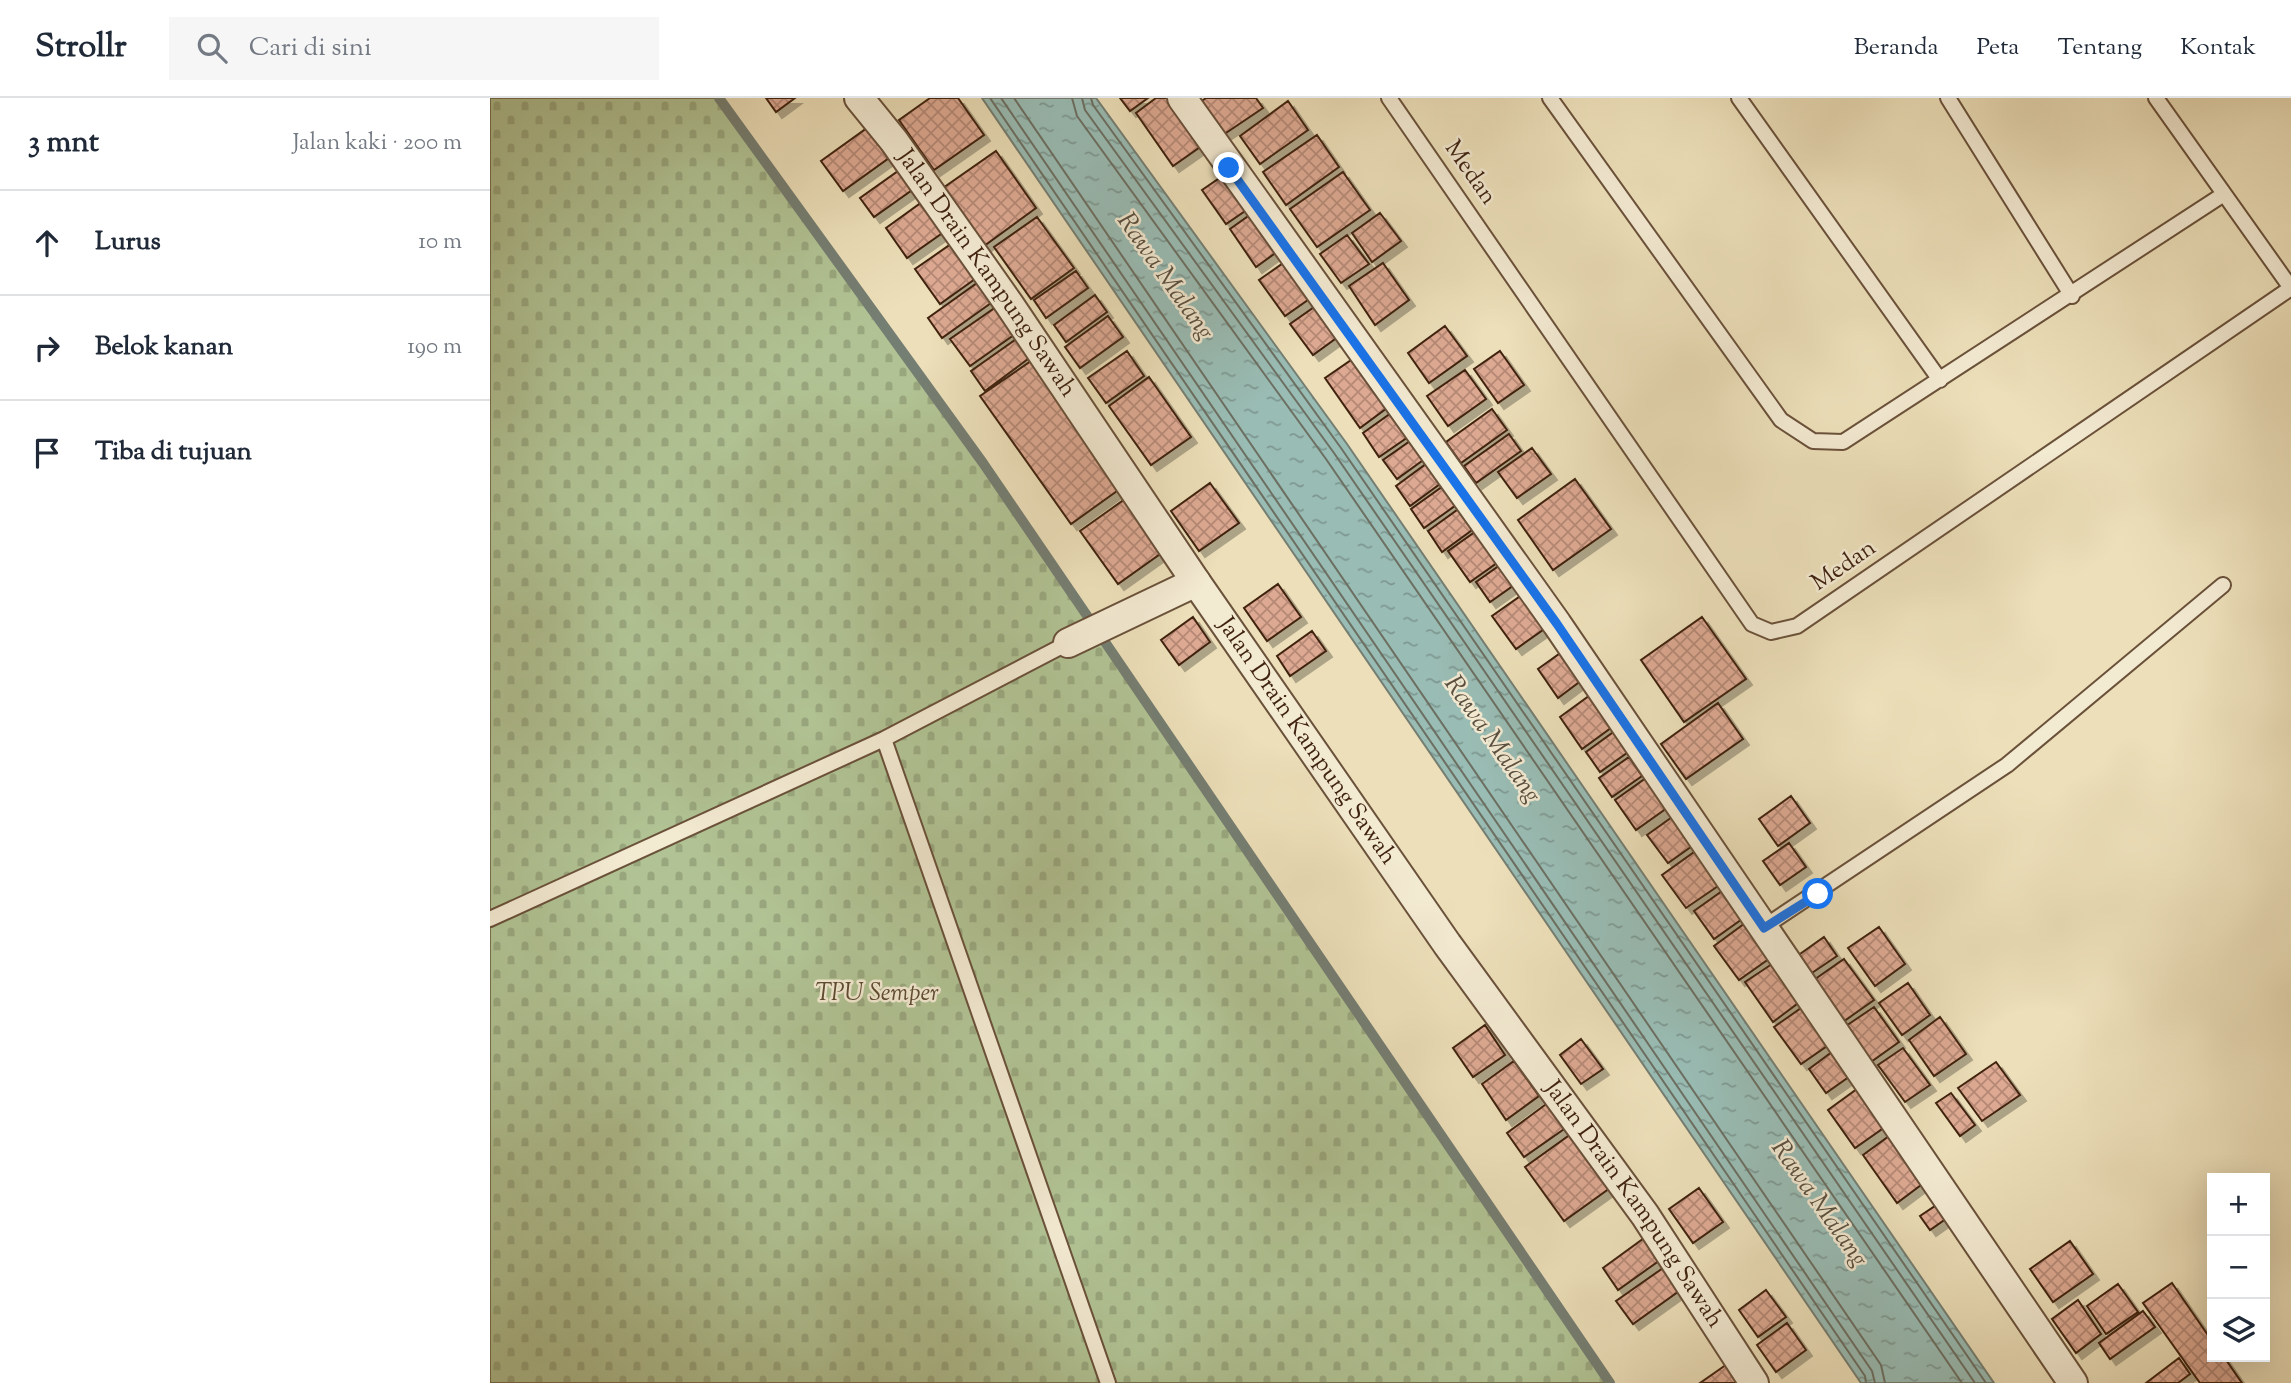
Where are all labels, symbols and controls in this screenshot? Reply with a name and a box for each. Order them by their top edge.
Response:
search box [169,17,659,80]
text: Strollr [35,24,127,72]
icon: search [193,29,231,67]
text: Cari di sini [249,30,372,67]
text: Beranda [1854,31,1939,65]
text: Peta [1977,31,2019,65]
text: Tentang [2057,31,2142,65]
text: Kontak [2180,31,2256,65]
text: 3 mnt [28,122,99,165]
text: Jalan kaki · 200 m [292,127,462,160]
street label: Medan [1436,134,1504,212]
street label: Jalan Drain Kampung Sawah [887,141,1084,404]
route end [1213,152,1244,183]
water label: Rawa Malang [1107,206,1223,348]
icon: ahead [28,224,66,262]
text: Lurus [95,224,161,261]
text: 10 m [418,226,462,259]
icon: right [28,329,66,367]
text: Belok kanan [95,329,233,366]
text: 190 m [407,331,462,364]
icon: arrive [28,434,66,472]
text: Tiba di tujuan [95,434,252,471]
street label: Medan [1805,532,1883,600]
street label: Jalan Drain Kampung Sawah [1208,609,1404,872]
water label: Rawa Malang [1434,669,1550,811]
route start [1802,878,1833,909]
park label: TPU Semper [815,977,939,1011]
street label: Jalan Drain Kampung Sawah [1534,1072,1731,1335]
water label: Rawa Malang [1761,1133,1877,1275]
map controls [2207,1173,2270,1362]
button: + [2207,1173,2270,1236]
button: − [2207,1236,2270,1299]
button: layers [2207,1299,2270,1362]

